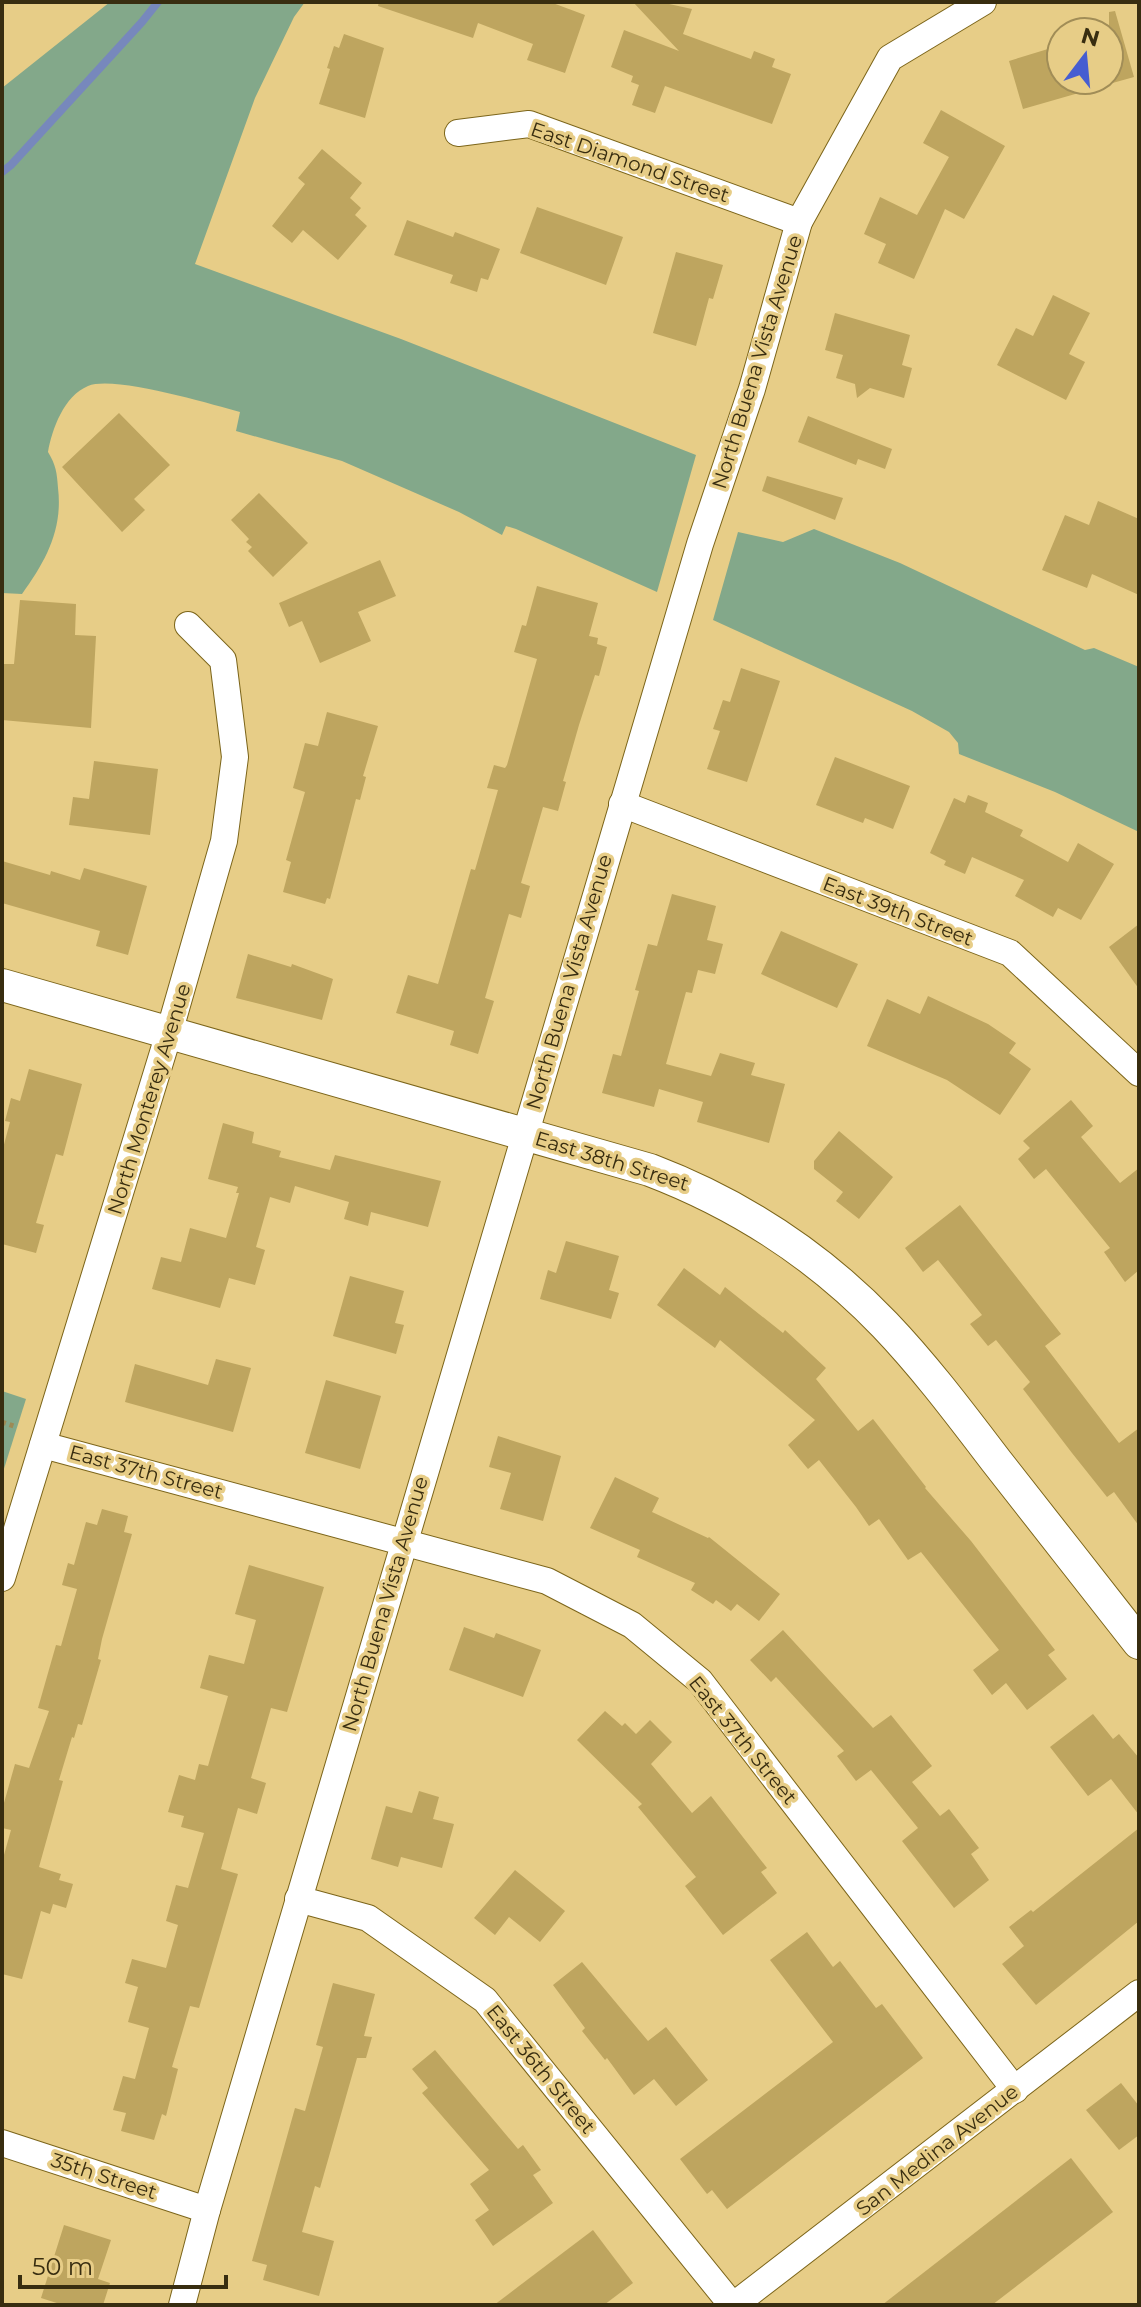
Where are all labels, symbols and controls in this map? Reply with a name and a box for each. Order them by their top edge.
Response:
north arrow [1045,16,1125,96]
text: N [1078,22,1103,53]
street label: East Diamond Street [528,117,732,207]
street label: North Buena Vista Avenue [707,232,807,492]
street label: North Buena Vista Avenue [521,852,617,1112]
street label: East 39th Street [819,871,977,951]
street label: North Monterey Avenue [102,981,196,1217]
street label: East 38th Street [532,1126,692,1196]
street label: East 37th Street [67,1440,225,1504]
street label: North Buena Vista Avenue [337,1474,433,1734]
street label: East 37th Street [684,1671,802,1809]
street label: East 36th Street [482,2000,600,2138]
street label: San Medina Avenue [851,2079,1023,2221]
street label: 35th Street [48,2148,160,2204]
scale bar [20,2239,226,2289]
text: 50 m [32,2252,93,2281]

